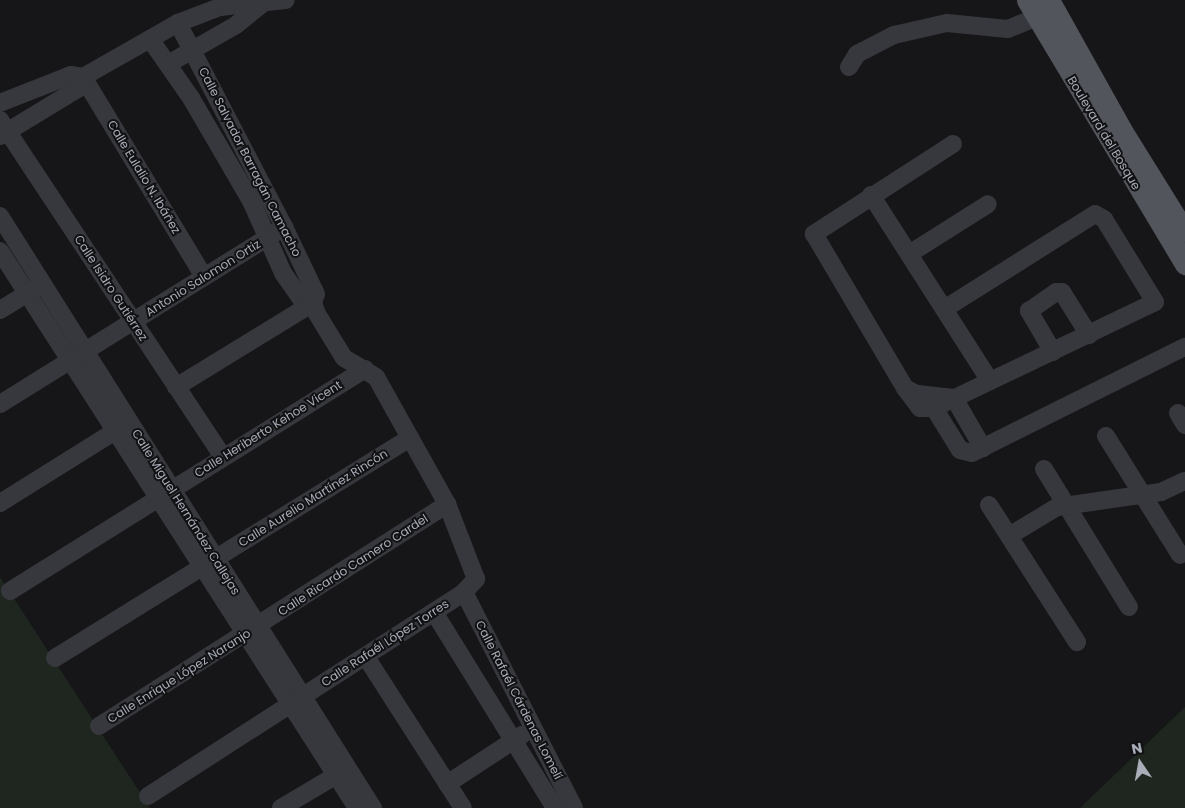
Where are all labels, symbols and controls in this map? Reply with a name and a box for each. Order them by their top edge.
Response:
street label: Calle Salvador Barragán Camacho [196,65,304,259]
street label: Boulevard del Bosque [1064,74,1144,192]
street label: Calle Eulalio N. Ibáñez [104,118,184,236]
street label: Calle Isidro Gutiérrez [71,232,151,344]
street label: Antonio Salomon Ortiz [143,237,263,319]
street label: Calle Heriberto Kehoe Vicent [192,378,344,480]
street label: Calle Miguel Hernández Callejas [129,427,243,597]
street label: Calle Aurelio Martínez Rincón [236,446,390,550]
street label: Calle Ricardo Camero Cardel [275,511,431,619]
street label: Calle Rafaél López Torres [319,596,451,690]
street label: Calle Rafaél Cárdenas Lomelí [473,618,565,782]
street label: Calle Enrique López Naranjo [105,626,253,726]
text: N [1130,737,1144,759]
north arrow [1115,738,1165,788]

